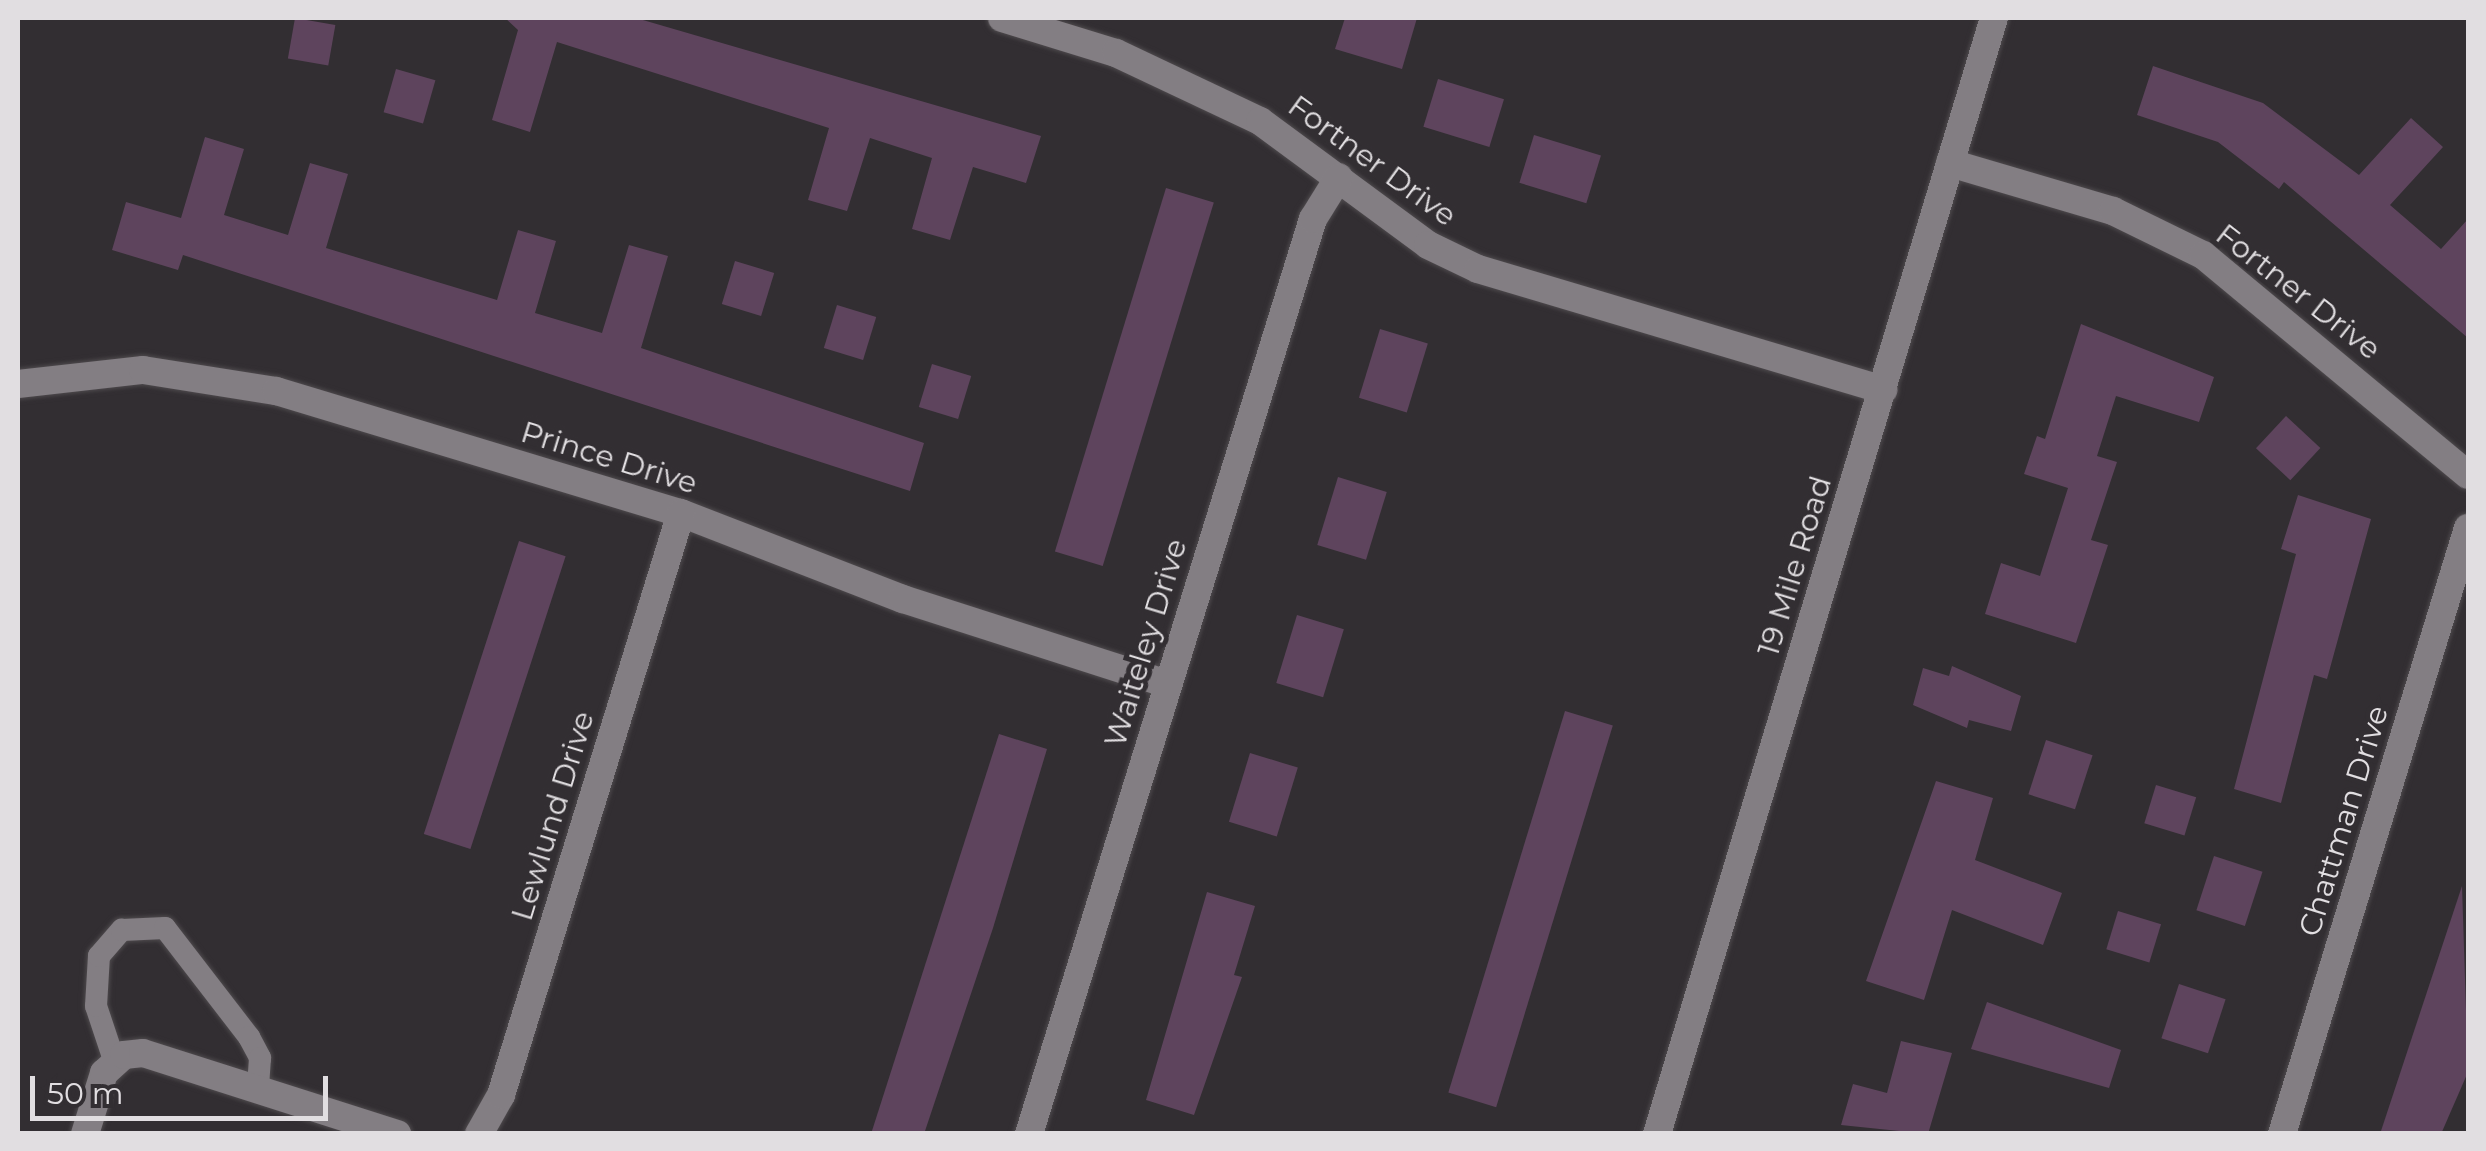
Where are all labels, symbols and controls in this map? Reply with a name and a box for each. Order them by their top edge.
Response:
street label: Fortner Drive [1281,88,1463,234]
street label: Fortner Drive [2209,217,2387,367]
street label: Prince Drive [517,414,701,502]
street label: 19 Mile Road [1751,472,1839,660]
street label: Waiteley Drive [1097,535,1195,751]
street label: Chattman Drive [2292,701,2396,941]
street label: Lewlund Drive [504,707,602,925]
scale bar [35,1056,332,1118]
text: 50 m [47,1075,124,1112]

